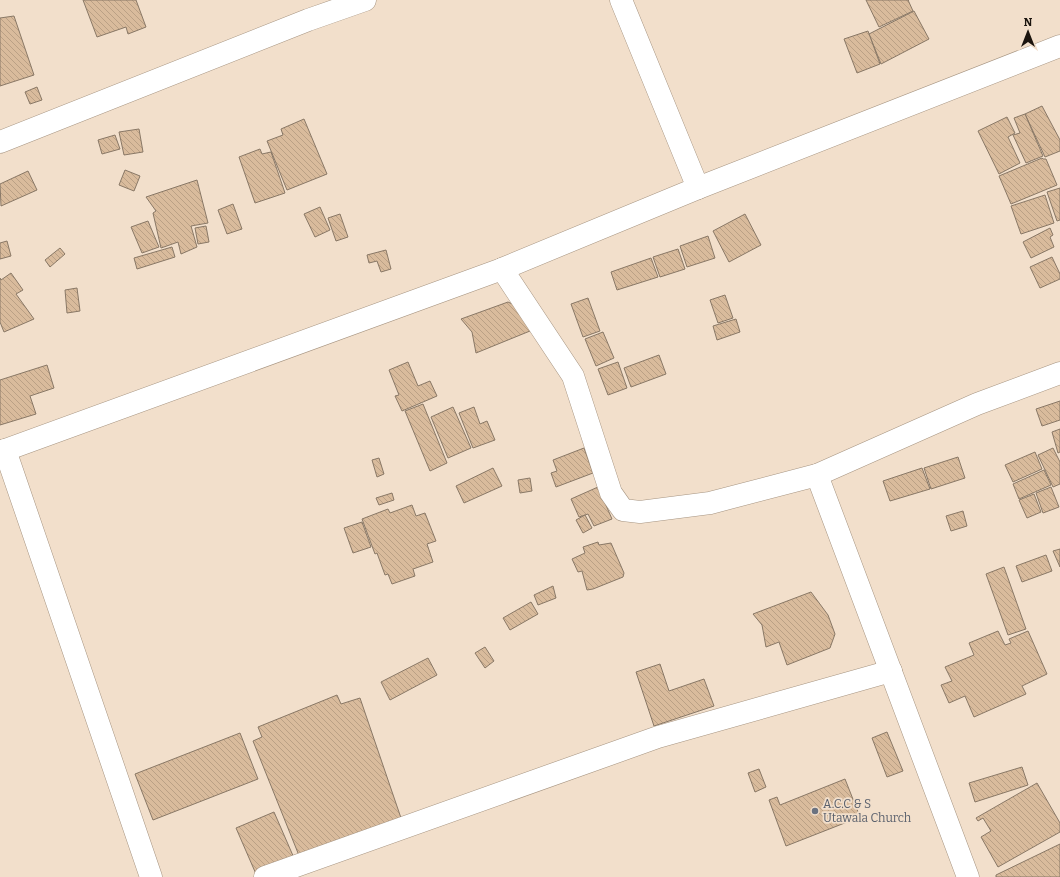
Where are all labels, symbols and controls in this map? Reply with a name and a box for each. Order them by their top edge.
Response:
north arrow [1008,12,1048,52]
text: N [1024,16,1033,29]
place label: A.C.C & S Utawala Church [823,797,912,825]
marker: A.C.C & S Utawala Church [810,806,820,816]

